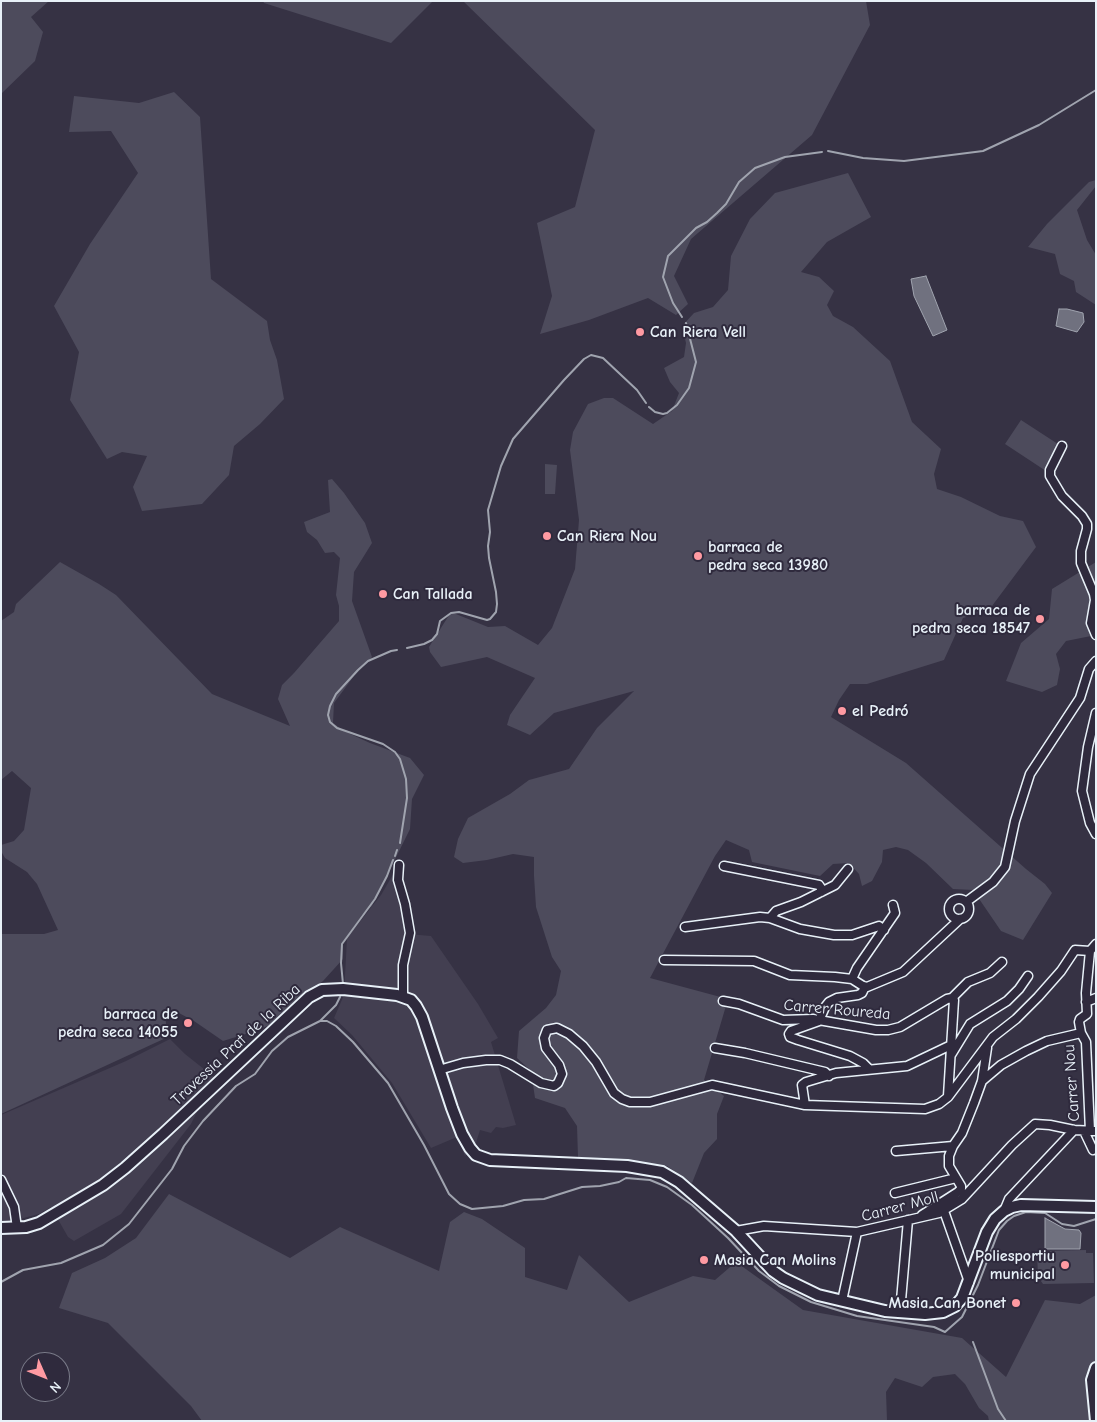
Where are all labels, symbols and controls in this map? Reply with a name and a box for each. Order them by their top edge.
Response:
place label: Can Riera Vell [650,322,746,342]
marker: Can Riera Vell [634,326,646,338]
place label: Can Riera Nou [557,526,657,546]
marker: Can Riera Nou [541,530,553,542]
place label: barraca de pedra seca 13980 [708,537,828,575]
marker: barraca de pedra seca 13980 [692,550,704,562]
place label: Can Tallada [393,584,473,604]
marker: Can Tallada [377,588,389,600]
place label: barraca de pedra seca 18547 [912,600,1030,638]
marker: barraca de pedra seca 18547 [1034,613,1046,625]
place label: el Pedró [852,701,909,721]
marker: el Pedró [836,705,848,717]
street label: Travessia Prat de la Riba [167,980,305,1110]
street label: Carrer Roureda [783,996,891,1024]
place label: barraca de pedra seca 14055 [58,1004,178,1042]
marker: barraca de pedra seca 14055 [182,1017,194,1029]
street label: Carrer Nou [1060,1044,1084,1122]
street label: Carrer Moll [859,1187,941,1227]
place label: Poliesportiu municipal [975,1246,1055,1284]
place label: Masia Can Molins [714,1250,836,1270]
marker: Masia Can Molins [698,1254,710,1266]
marker: Poliesportiu municipal [1059,1259,1071,1271]
place label: Masia Can Bonet [888,1293,1006,1313]
marker: Masia Can Bonet [1010,1297,1022,1309]
north arrow [20,1352,70,1402]
text: N [46,1378,65,1396]

